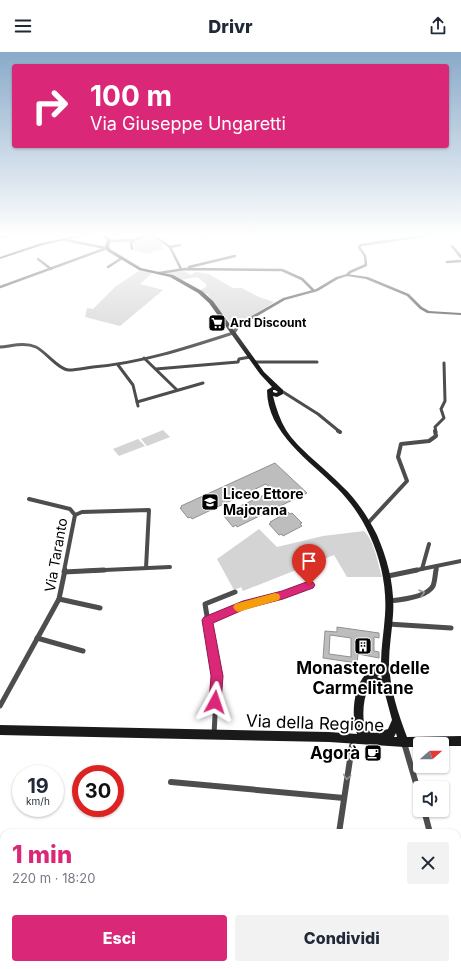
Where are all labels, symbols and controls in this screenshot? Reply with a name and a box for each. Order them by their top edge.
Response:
icon: menu [12,15,34,37]
icon: share [427,15,449,37]
text: Drivr [208,16,253,37]
text: 100 m [90,79,172,113]
icon: right [24,80,76,132]
text: Via Giuseppe Ungaretti [90,113,286,134]
supermarket icon: Ard Discount [207,313,227,333]
place label: Ard Discount [230,315,307,330]
place label: Liceo Ettore Majorana [223,485,304,518]
school or university icon: Liceo Ettore Majorana [200,492,220,512]
street label: Via Taranto [41,517,70,593]
pin [292,544,326,585]
icon: arrive [298,550,320,572]
one-way arrow [418,589,425,598]
building icon: Monastero delle Carmelitane [353,636,373,656]
place label: Monastero delle Carmelitane [296,658,430,698]
position arrow [194,681,236,723]
street label: Via della Regione [246,711,385,735]
north arrow [413,737,449,773]
map controls [413,737,449,817]
place label: Agorà [310,743,360,763]
cafe icon: Agorà [363,743,383,763]
speed limit sign: 30 [72,765,124,817]
text: 19 [27,774,49,798]
one-way arrow [343,774,352,781]
button: sound [413,781,449,817]
text: km/h [26,795,50,807]
text: 1 min [12,840,72,869]
button: close [407,842,449,884]
text: 220 m · 18:20 [12,870,95,886]
button: Esci [12,915,227,961]
button: Condividi [235,915,449,961]

